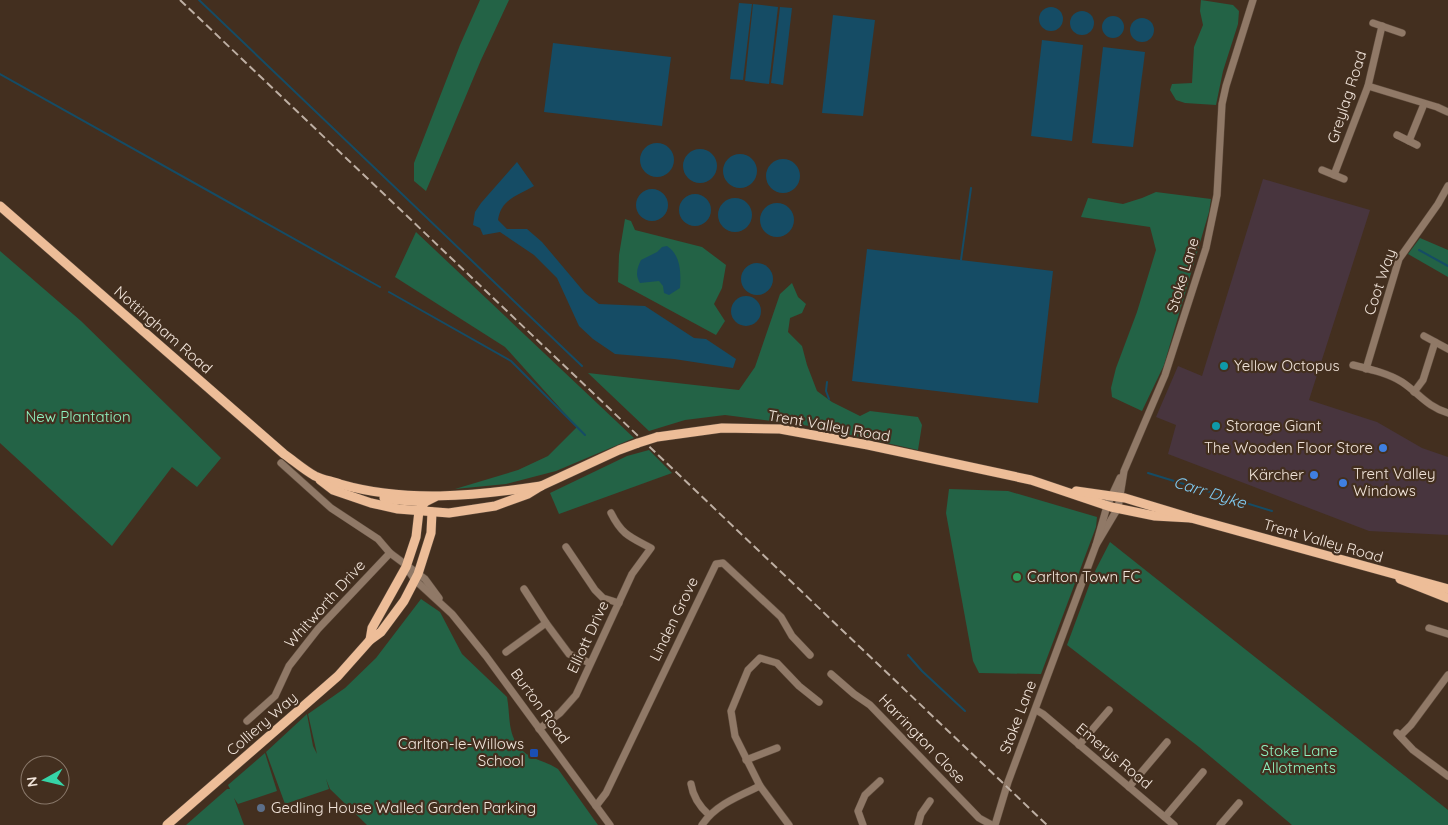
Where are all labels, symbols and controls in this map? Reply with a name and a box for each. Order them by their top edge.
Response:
street label: Greylag Road [1323,48,1370,145]
street label: Stoke Lane [1162,235,1203,314]
street label: Coot Way [1359,246,1400,318]
street label: Nottingham Road [110,282,216,377]
place label: Yellow Octopus [1234,356,1340,375]
marker: Yellow Octopus [1218,360,1230,372]
street label: Trent Valley Road [766,405,892,446]
park label: New Plantation [25,407,131,426]
place label: Storage Giant [1226,416,1321,435]
marker: Storage Giant [1210,420,1222,432]
place label: The Wooden Floor Store [1204,438,1373,457]
marker: The Wooden Floor Store [1377,442,1389,454]
place label: Trent Valley Windows [1353,464,1435,500]
place label: Kärcher [1249,465,1304,484]
marker: Kärcher [1308,469,1320,481]
water label: Carr Dyke [1171,472,1250,513]
marker: Trent Valley Windows [1337,477,1349,489]
street label: Trent Valley Road [1261,514,1385,567]
street label: Whitworth Drive [280,556,369,652]
place label: Carlton Town FC [1027,567,1141,586]
marker: Carlton Town FC [1011,571,1023,583]
street label: Linden Grove [645,574,702,664]
street label: Elliott Drive [562,597,613,676]
street label: Burton Road [507,664,574,747]
street label: Stoke Lane [995,677,1040,756]
street label: Colliery Way [222,688,301,760]
street label: Harrington Close [875,690,970,787]
street label: Emerys Road [1073,718,1156,793]
place label: Carlton-le-Willows School [398,734,524,770]
park label: Stoke Lane Allotments [1261,741,1337,777]
marker: Carlton-le-Willows School [528,747,540,759]
north arrow [20,755,70,805]
text: N [22,775,42,788]
place label: Gedling House Walled Garden Parking [271,798,536,817]
marker: Gedling House Walled Garden Parking [255,802,267,814]

